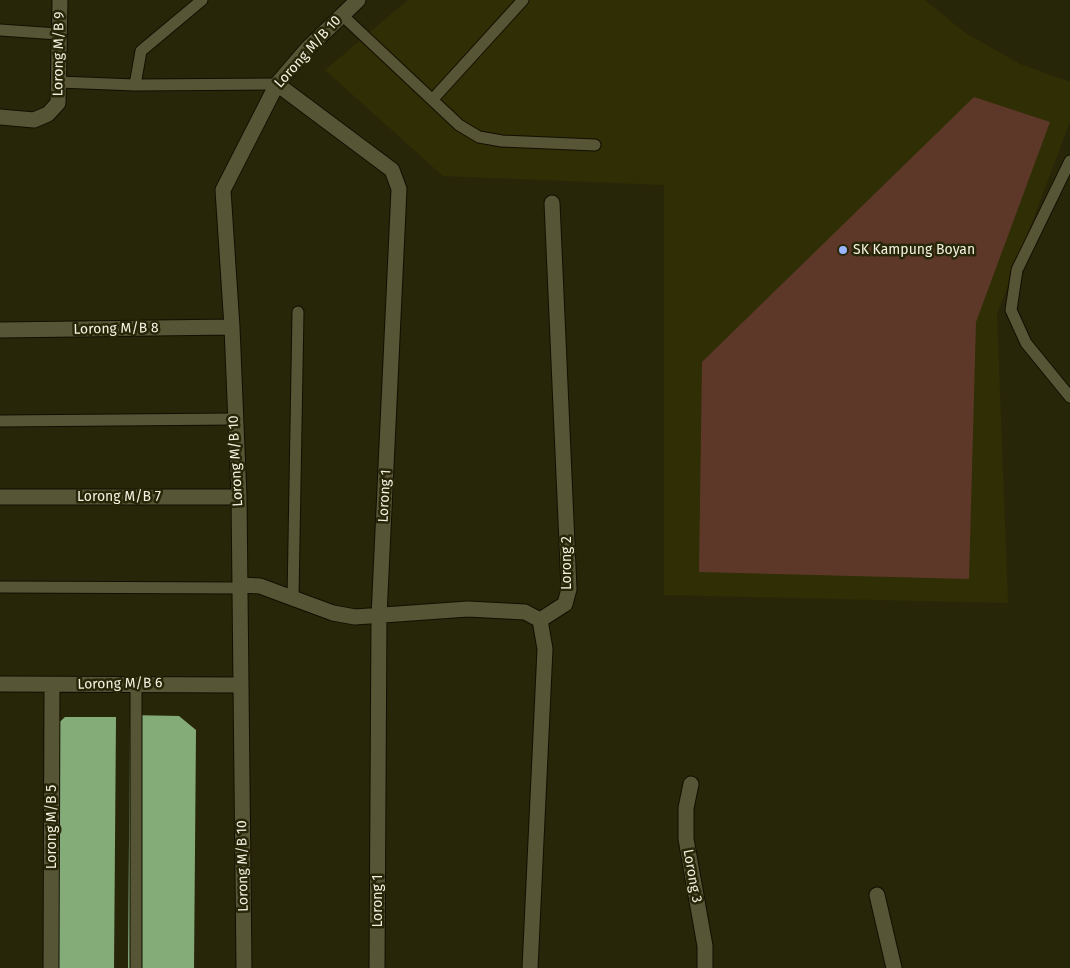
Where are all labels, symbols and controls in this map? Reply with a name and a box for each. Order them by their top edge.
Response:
street label: Lorong M/B 9 [50,11,68,97]
street label: Lorong M/B 10 [271,12,345,92]
place label: SK Kampung Boyan [853,242,975,258]
marker: SK Kampung Boyan [837,244,849,256]
street label: Lorong M/B 8 [73,320,159,338]
street label: Lorong M/B 10 [225,415,247,507]
street label: Lorong 1 [375,469,395,523]
street label: Lorong M/B 7 [77,489,161,505]
street label: Lorong 2 [559,536,575,590]
street label: Lorong M/B 6 [77,675,163,693]
street label: Lorong M/B 5 [44,785,60,869]
street label: Lorong M/B 10 [234,820,252,912]
street label: Lorong 3 [679,848,705,904]
street label: Lorong 1 [370,874,386,928]

